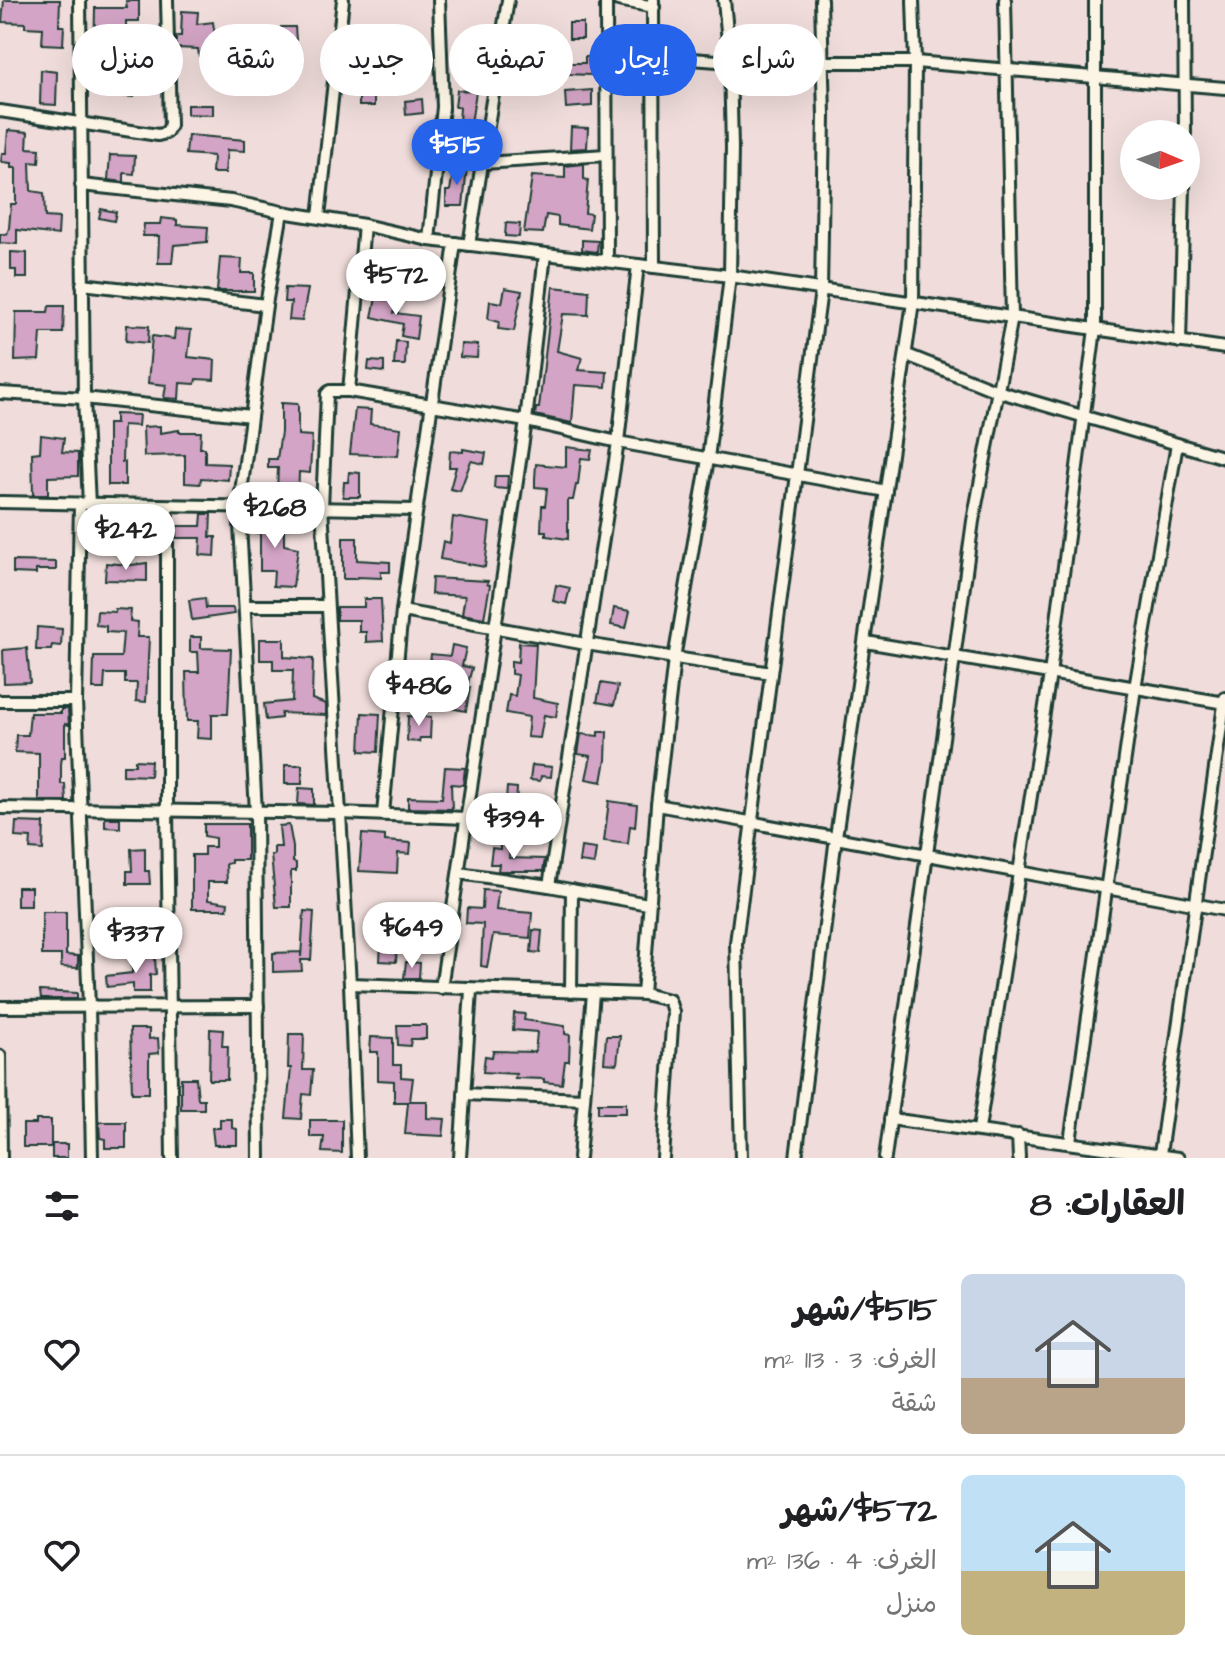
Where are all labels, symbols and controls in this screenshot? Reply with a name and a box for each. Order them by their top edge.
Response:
chip: منزل [72,24,183,96]
chip: شقة [199,24,304,96]
chip: جديد [320,24,433,96]
chip: تصفية [449,24,573,96]
chip: إيجار [589,24,697,96]
chip: شراء [713,24,824,96]
pin: $515 [410,119,504,187]
north arrow [1120,120,1200,200]
map controls [1120,120,1200,200]
text: $515 [430,127,484,163]
pin: $572 [349,249,443,317]
text: $572 [364,257,428,293]
pin: $268 [228,482,322,550]
text: $268 [244,490,306,526]
pin: $242 [79,504,173,572]
text: $242 [95,512,157,548]
pin: $486 [372,660,466,728]
text: $486 [386,668,452,704]
pin: $394 [467,793,561,861]
text: $394 [484,801,544,837]
pin: $649 [365,902,459,970]
pin: $337 [89,907,183,975]
text: $649 [380,910,444,946]
text: $337 [108,915,164,951]
text: العقارات: 8 [1030,1181,1185,1229]
icon: filters [40,1184,84,1228]
text: $515/شهر [794,1286,937,1334]
icon: home [1025,1306,1121,1402]
icon: heart [40,1332,84,1376]
text: الغرف: 3 · 113 m² [764,1342,937,1378]
text: شقة [892,1385,937,1421]
text: $572/شهر [782,1487,937,1535]
icon: home [1025,1507,1121,1603]
icon: heart [40,1533,84,1577]
text: الغرف: 4 · 136 m² [747,1543,937,1579]
text: منزل [886,1586,937,1622]

